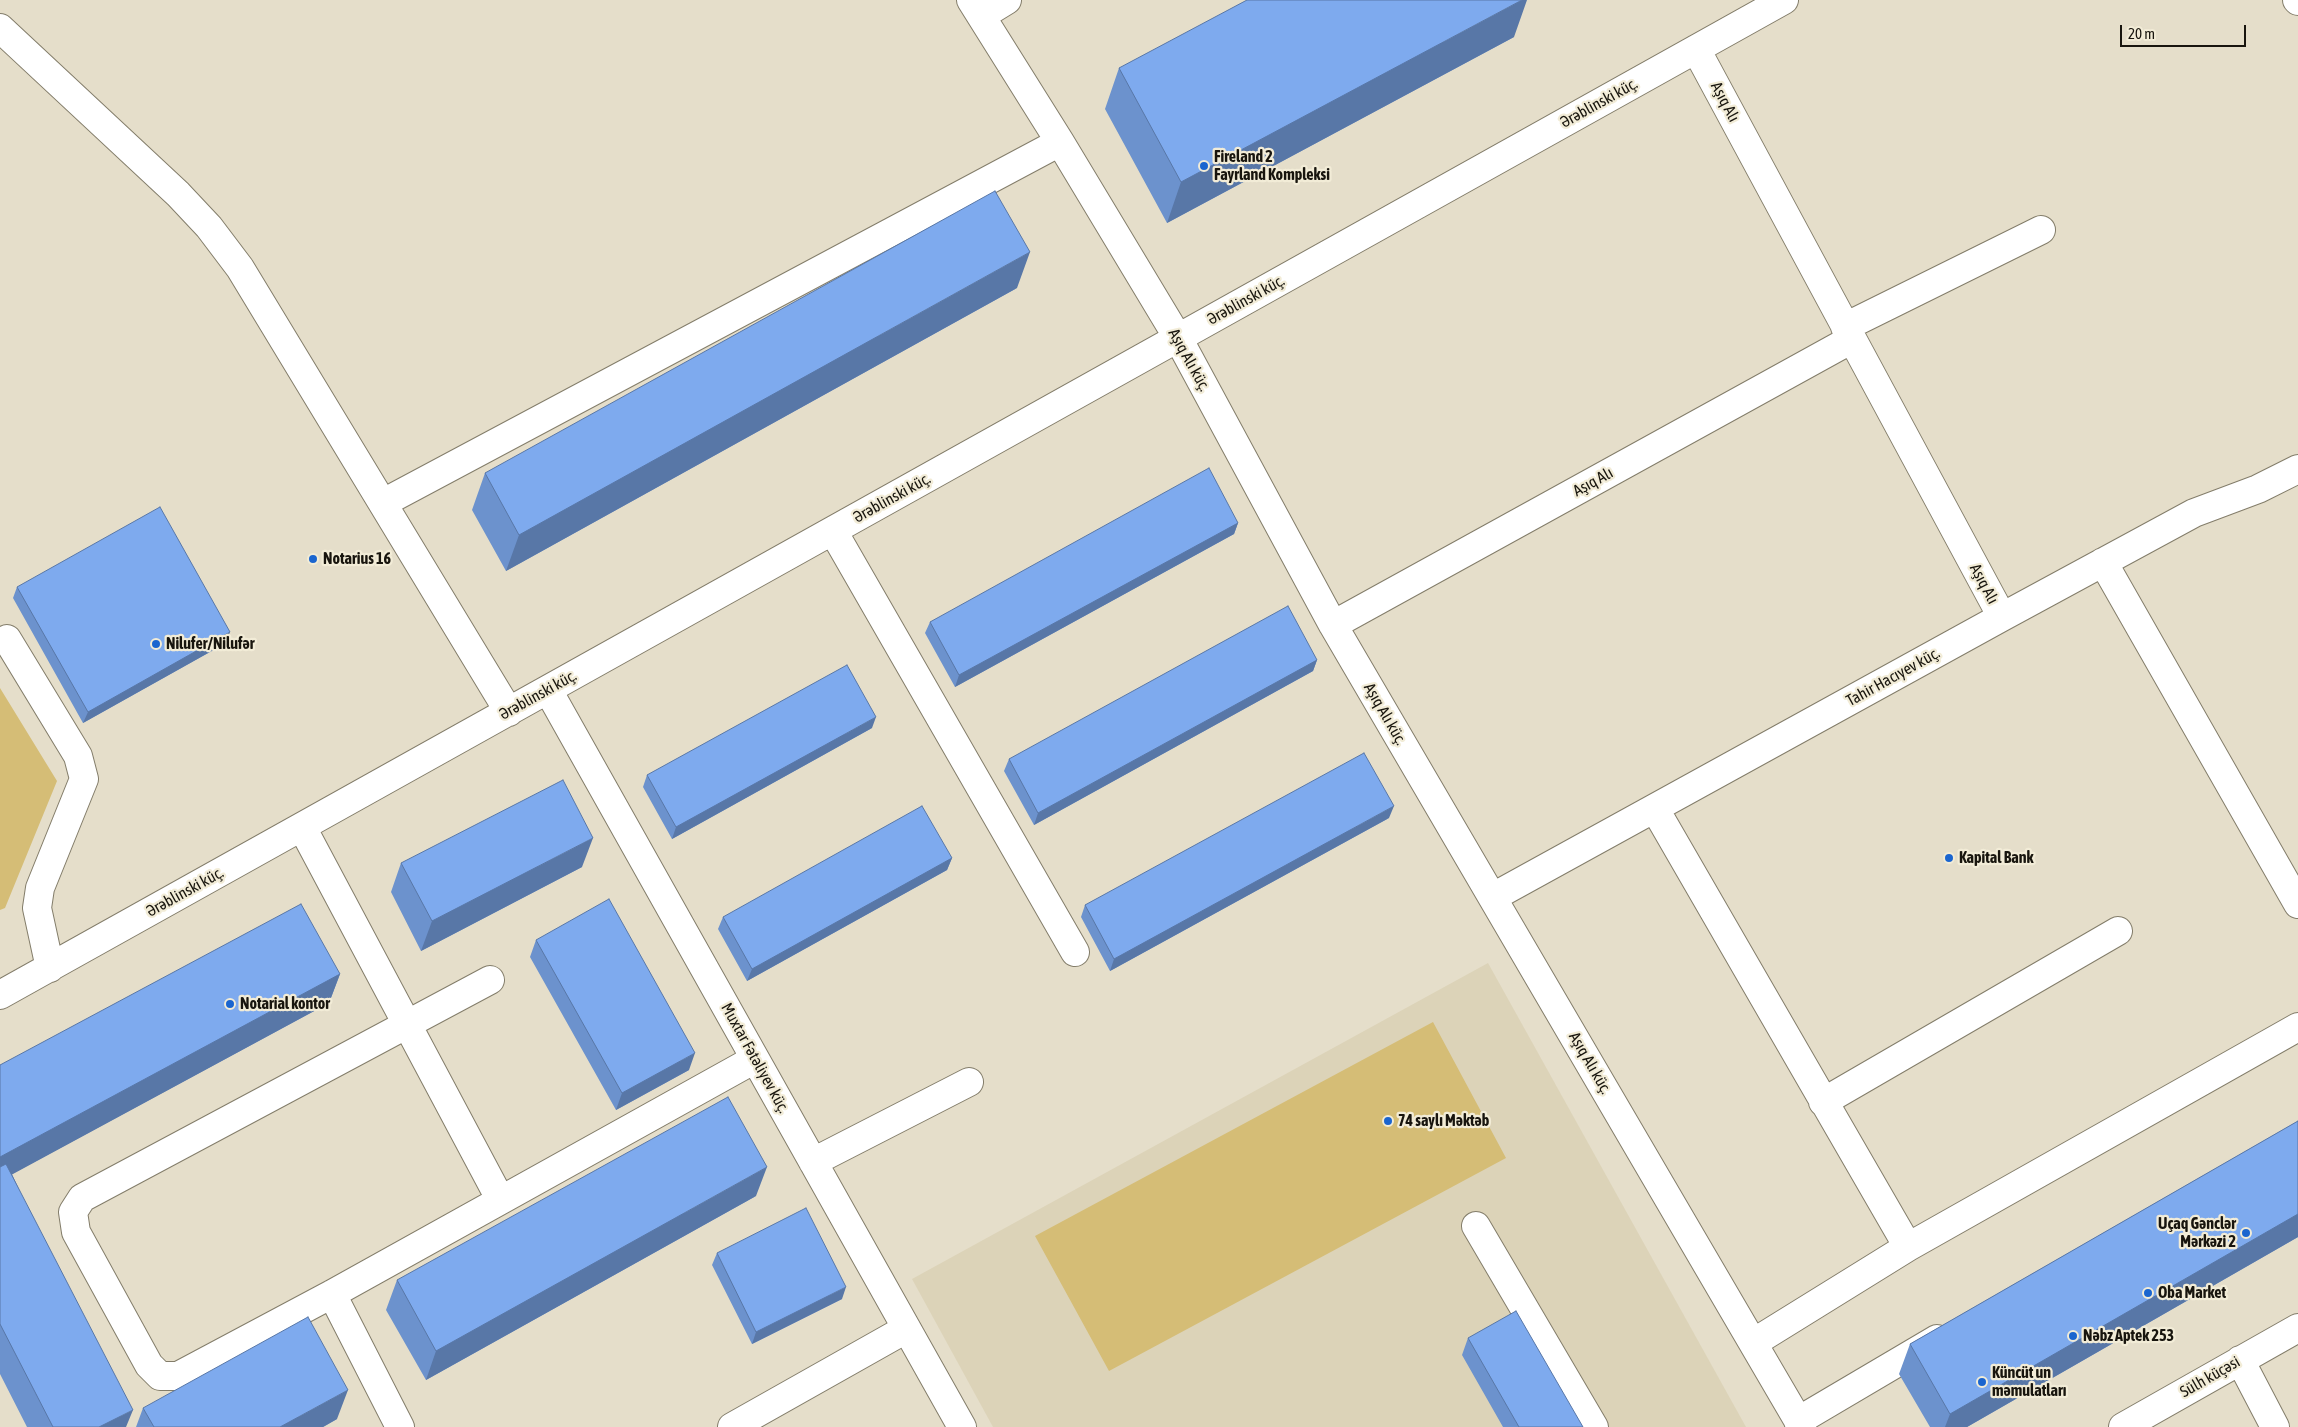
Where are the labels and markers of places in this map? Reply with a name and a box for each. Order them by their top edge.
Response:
place label: Fireland 2 Fayrland Kompleksi [1214,147,1330,185]
marker: Fireland 2 Fayrland Kompleksi [1198,160,1210,172]
place label: Notarius 16 [323,549,391,569]
marker: Notarius 16 [307,553,319,565]
place label: Nilufer/Nilufər [166,634,254,654]
marker: Nilufer/Nilufər [150,638,162,650]
place label: Kapital Bank [1959,848,2034,868]
marker: Kapital Bank [1943,852,1955,864]
place label: Notarial kontor [240,994,330,1014]
marker: Notarial kontor [224,998,236,1010]
place label: 74 saylı Məktəb [1398,1111,1489,1131]
marker: 74 saylı Məktəb [1382,1115,1394,1127]
place label: Uçaq Gənclər Mərkəzi 2 [2158,1214,2236,1252]
marker: Uçaq Gənclər Mərkəzi 2 [2240,1227,2252,1239]
place label: Oba Market [2158,1283,2226,1303]
marker: Oba Market [2142,1287,2154,1299]
place label: Nəbz Aptek 253 [2083,1326,2174,1346]
marker: Nəbz Aptek 253 [2067,1330,2079,1342]
place label: Küncüt un məmulatları [1992,1363,2066,1401]
marker: Küncüt un məmulatları [1976,1376,1988,1388]

